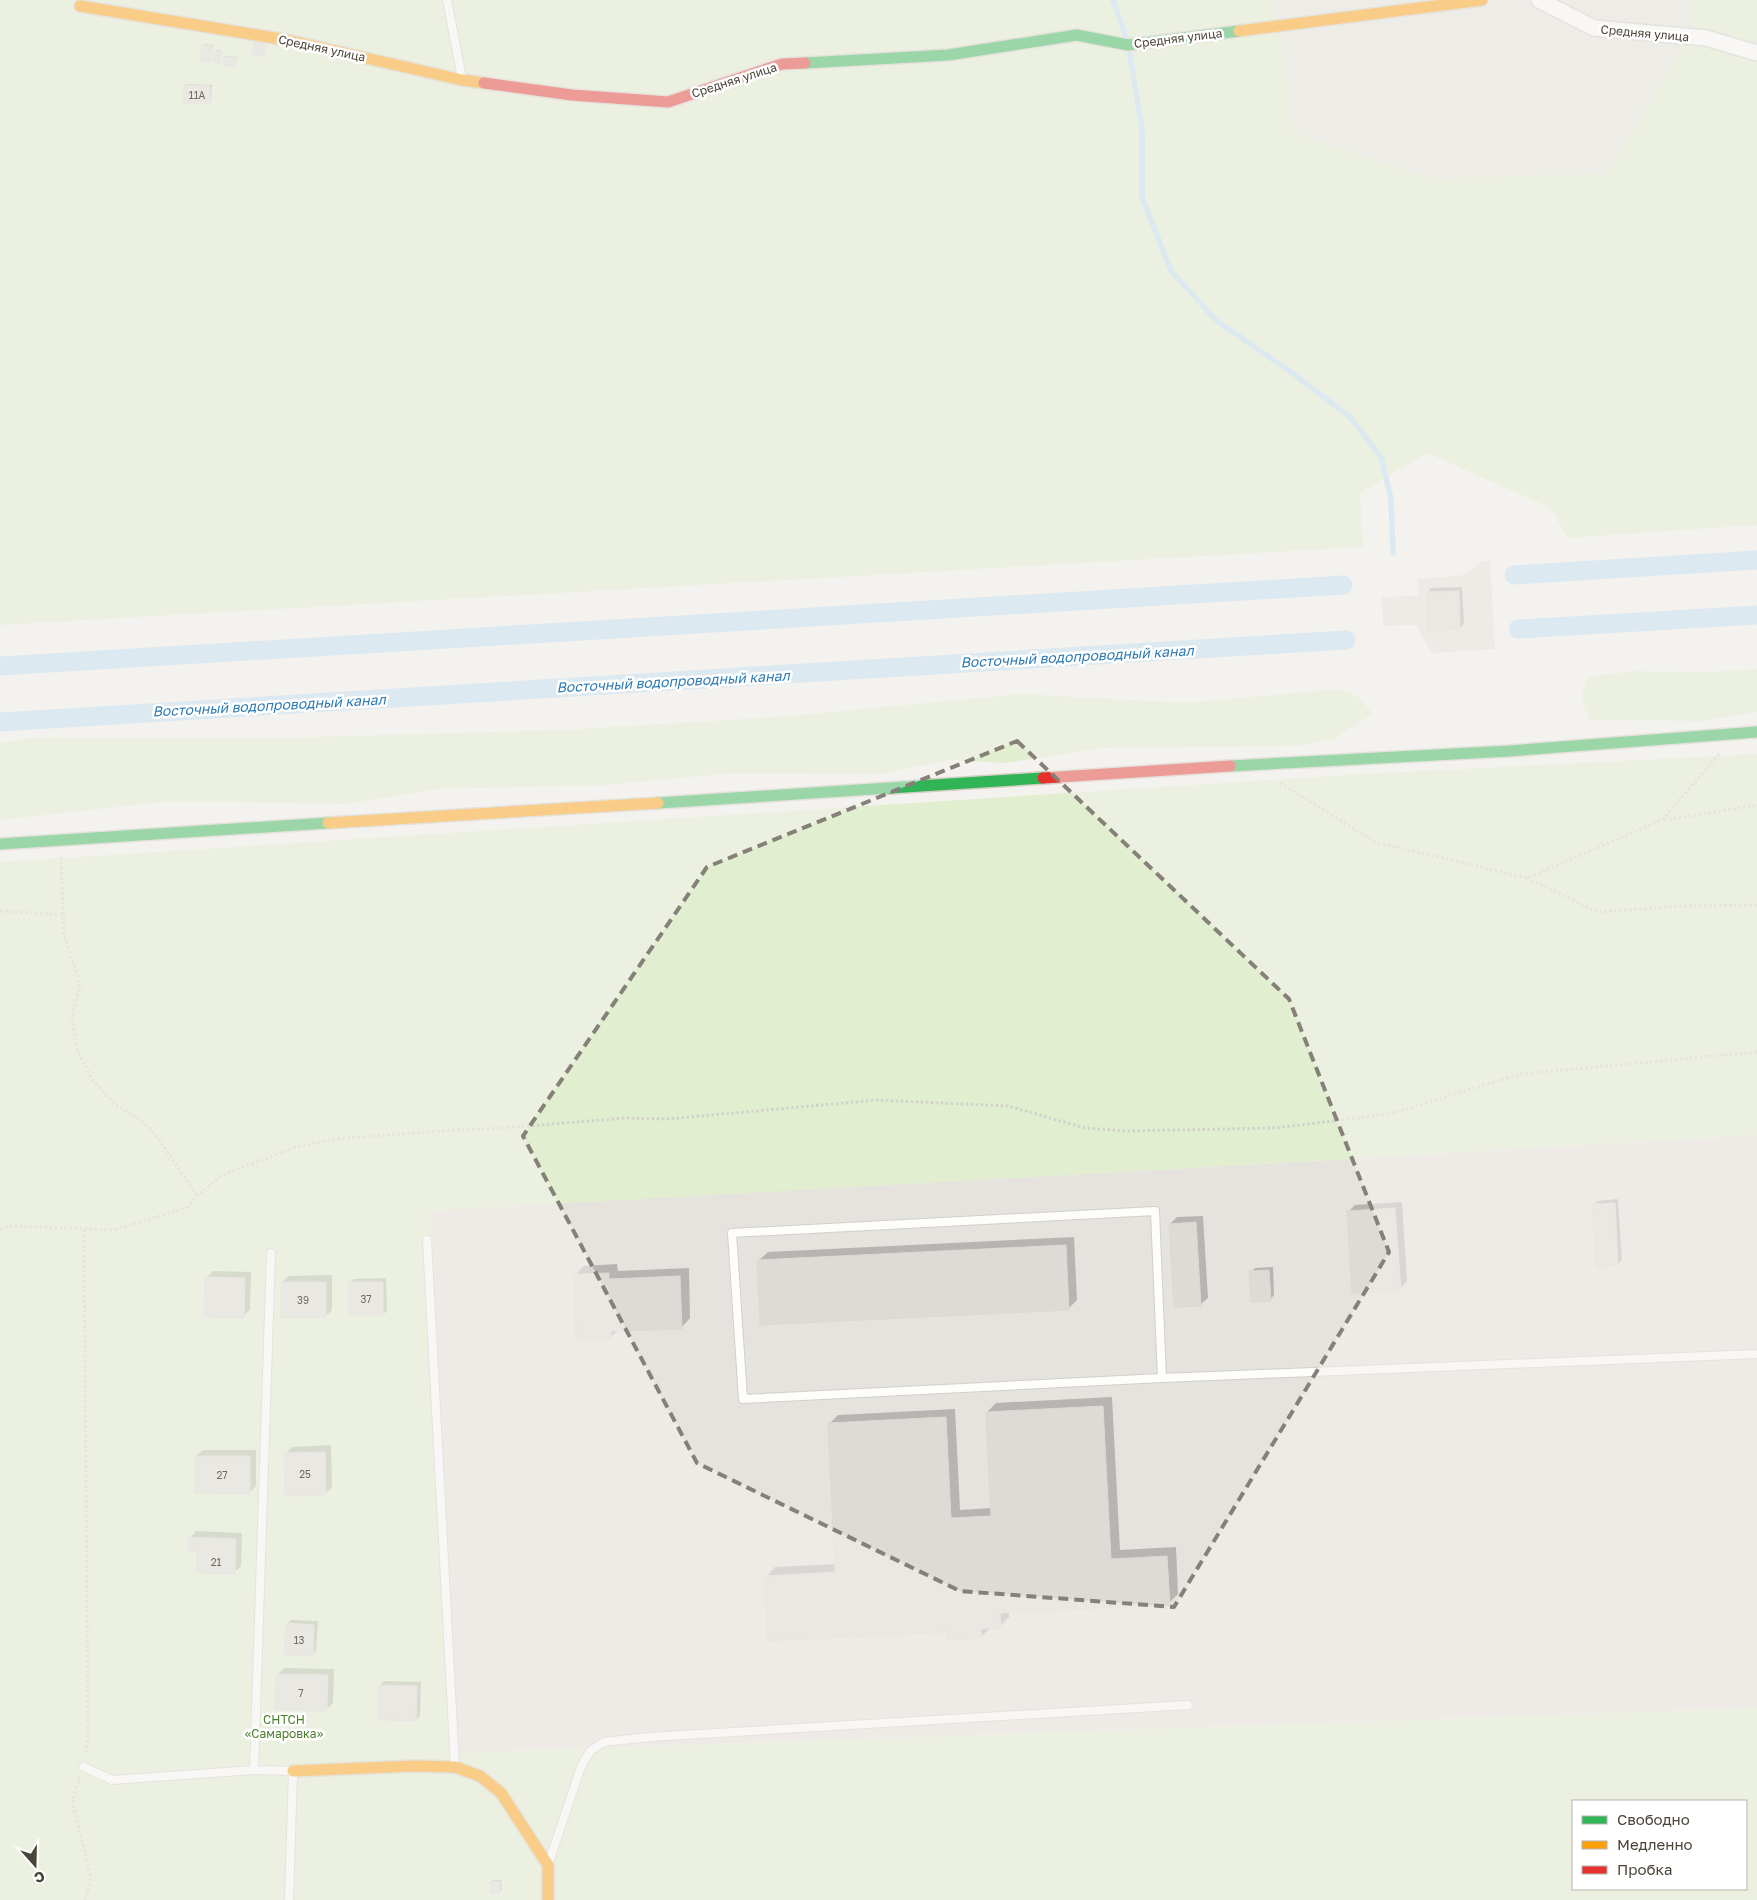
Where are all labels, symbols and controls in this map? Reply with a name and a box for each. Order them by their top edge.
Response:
street label: Средняя улица [1600,22,1690,44]
street label: Средняя улица [1133,25,1223,51]
street label: Средняя улица [277,31,367,65]
street label: Средняя улица [689,59,779,101]
house number: 11А [189,89,205,101]
water label: Восточный водопроводный канал [960,641,1195,671]
water label: Восточный водопроводный канал [556,666,791,696]
water label: Восточный водопроводный канал [152,690,387,720]
house number: 37 [360,1293,372,1305]
house number: 39 [297,1294,309,1306]
house number: 25 [299,1468,311,1480]
house number: 27 [216,1469,228,1481]
house number: 21 [211,1556,221,1568]
house number: 13 [294,1634,304,1646]
house number: 7 [298,1687,304,1699]
park label: СНТСН «Самаровка» [245,1712,324,1741]
legend [1572,1800,1747,1890]
text: Свободно [1617,1810,1690,1828]
text: Медленно [1617,1835,1693,1853]
north arrow [10,1840,60,1890]
text: Пробка [1617,1860,1672,1878]
text: С [32,1868,47,1887]

